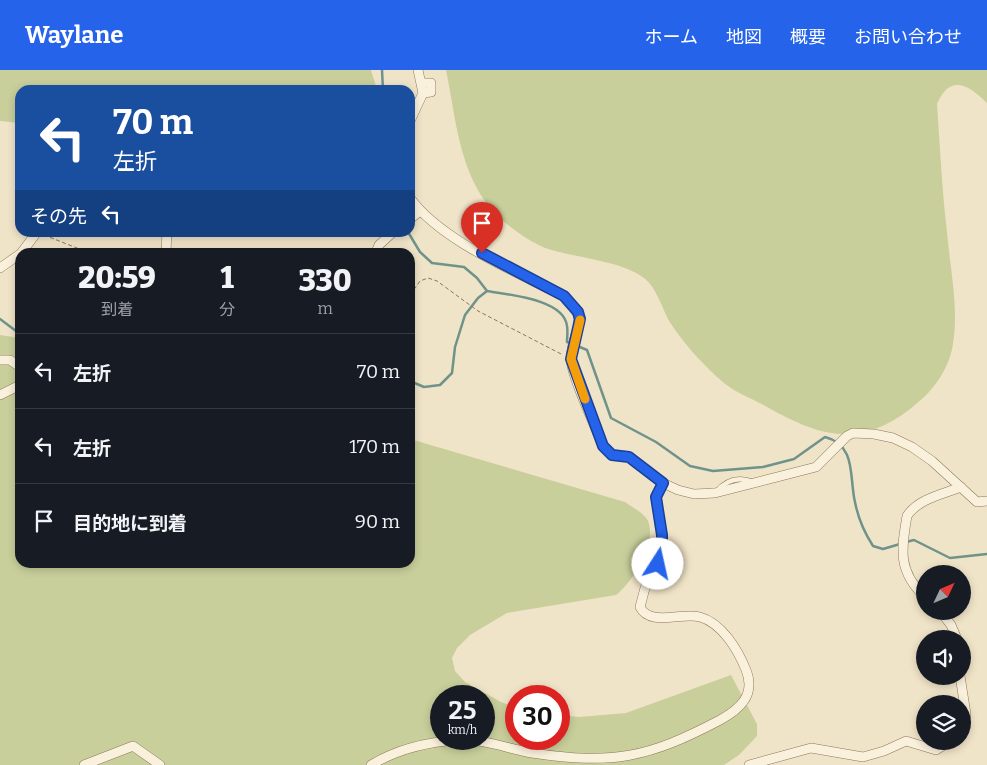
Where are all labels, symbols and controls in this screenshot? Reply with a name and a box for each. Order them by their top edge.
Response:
text: Waylane [25,21,123,49]
text: ホーム [645,26,698,48]
text: 地図 [726,26,762,48]
text: 概要 [790,26,826,48]
text: お問い合わせ [854,26,962,48]
text: 70 m [113,101,193,143]
icon: left [30,105,95,170]
text: 左折 [113,148,157,175]
icon: left [97,200,125,228]
pin [461,202,503,253]
text: その先 [30,205,87,228]
icon: arrive [468,209,496,237]
text: 20:59 [78,260,156,296]
text: 1 [220,260,234,296]
text: 330 [298,263,352,299]
text: m [317,299,333,318]
text: 到着 [101,300,133,319]
text: 分 [219,300,235,319]
icon: left [30,357,58,385]
text: 70 m [357,360,400,383]
text: 左折 [73,362,111,385]
icon: left [30,432,58,460]
text: 170 m [349,435,400,458]
text: 左折 [73,437,111,460]
icon: arrive [30,507,58,535]
text: 90 m [355,510,400,533]
text: 目的地に到着 [73,512,187,535]
position arrow [631,537,683,589]
north arrow [916,565,971,620]
map controls [916,565,971,750]
button: sound [916,630,971,685]
speed limit sign: 30 [505,685,570,750]
button: layers [916,695,971,750]
text: 25 [449,696,476,726]
text: km/h [448,723,477,737]

